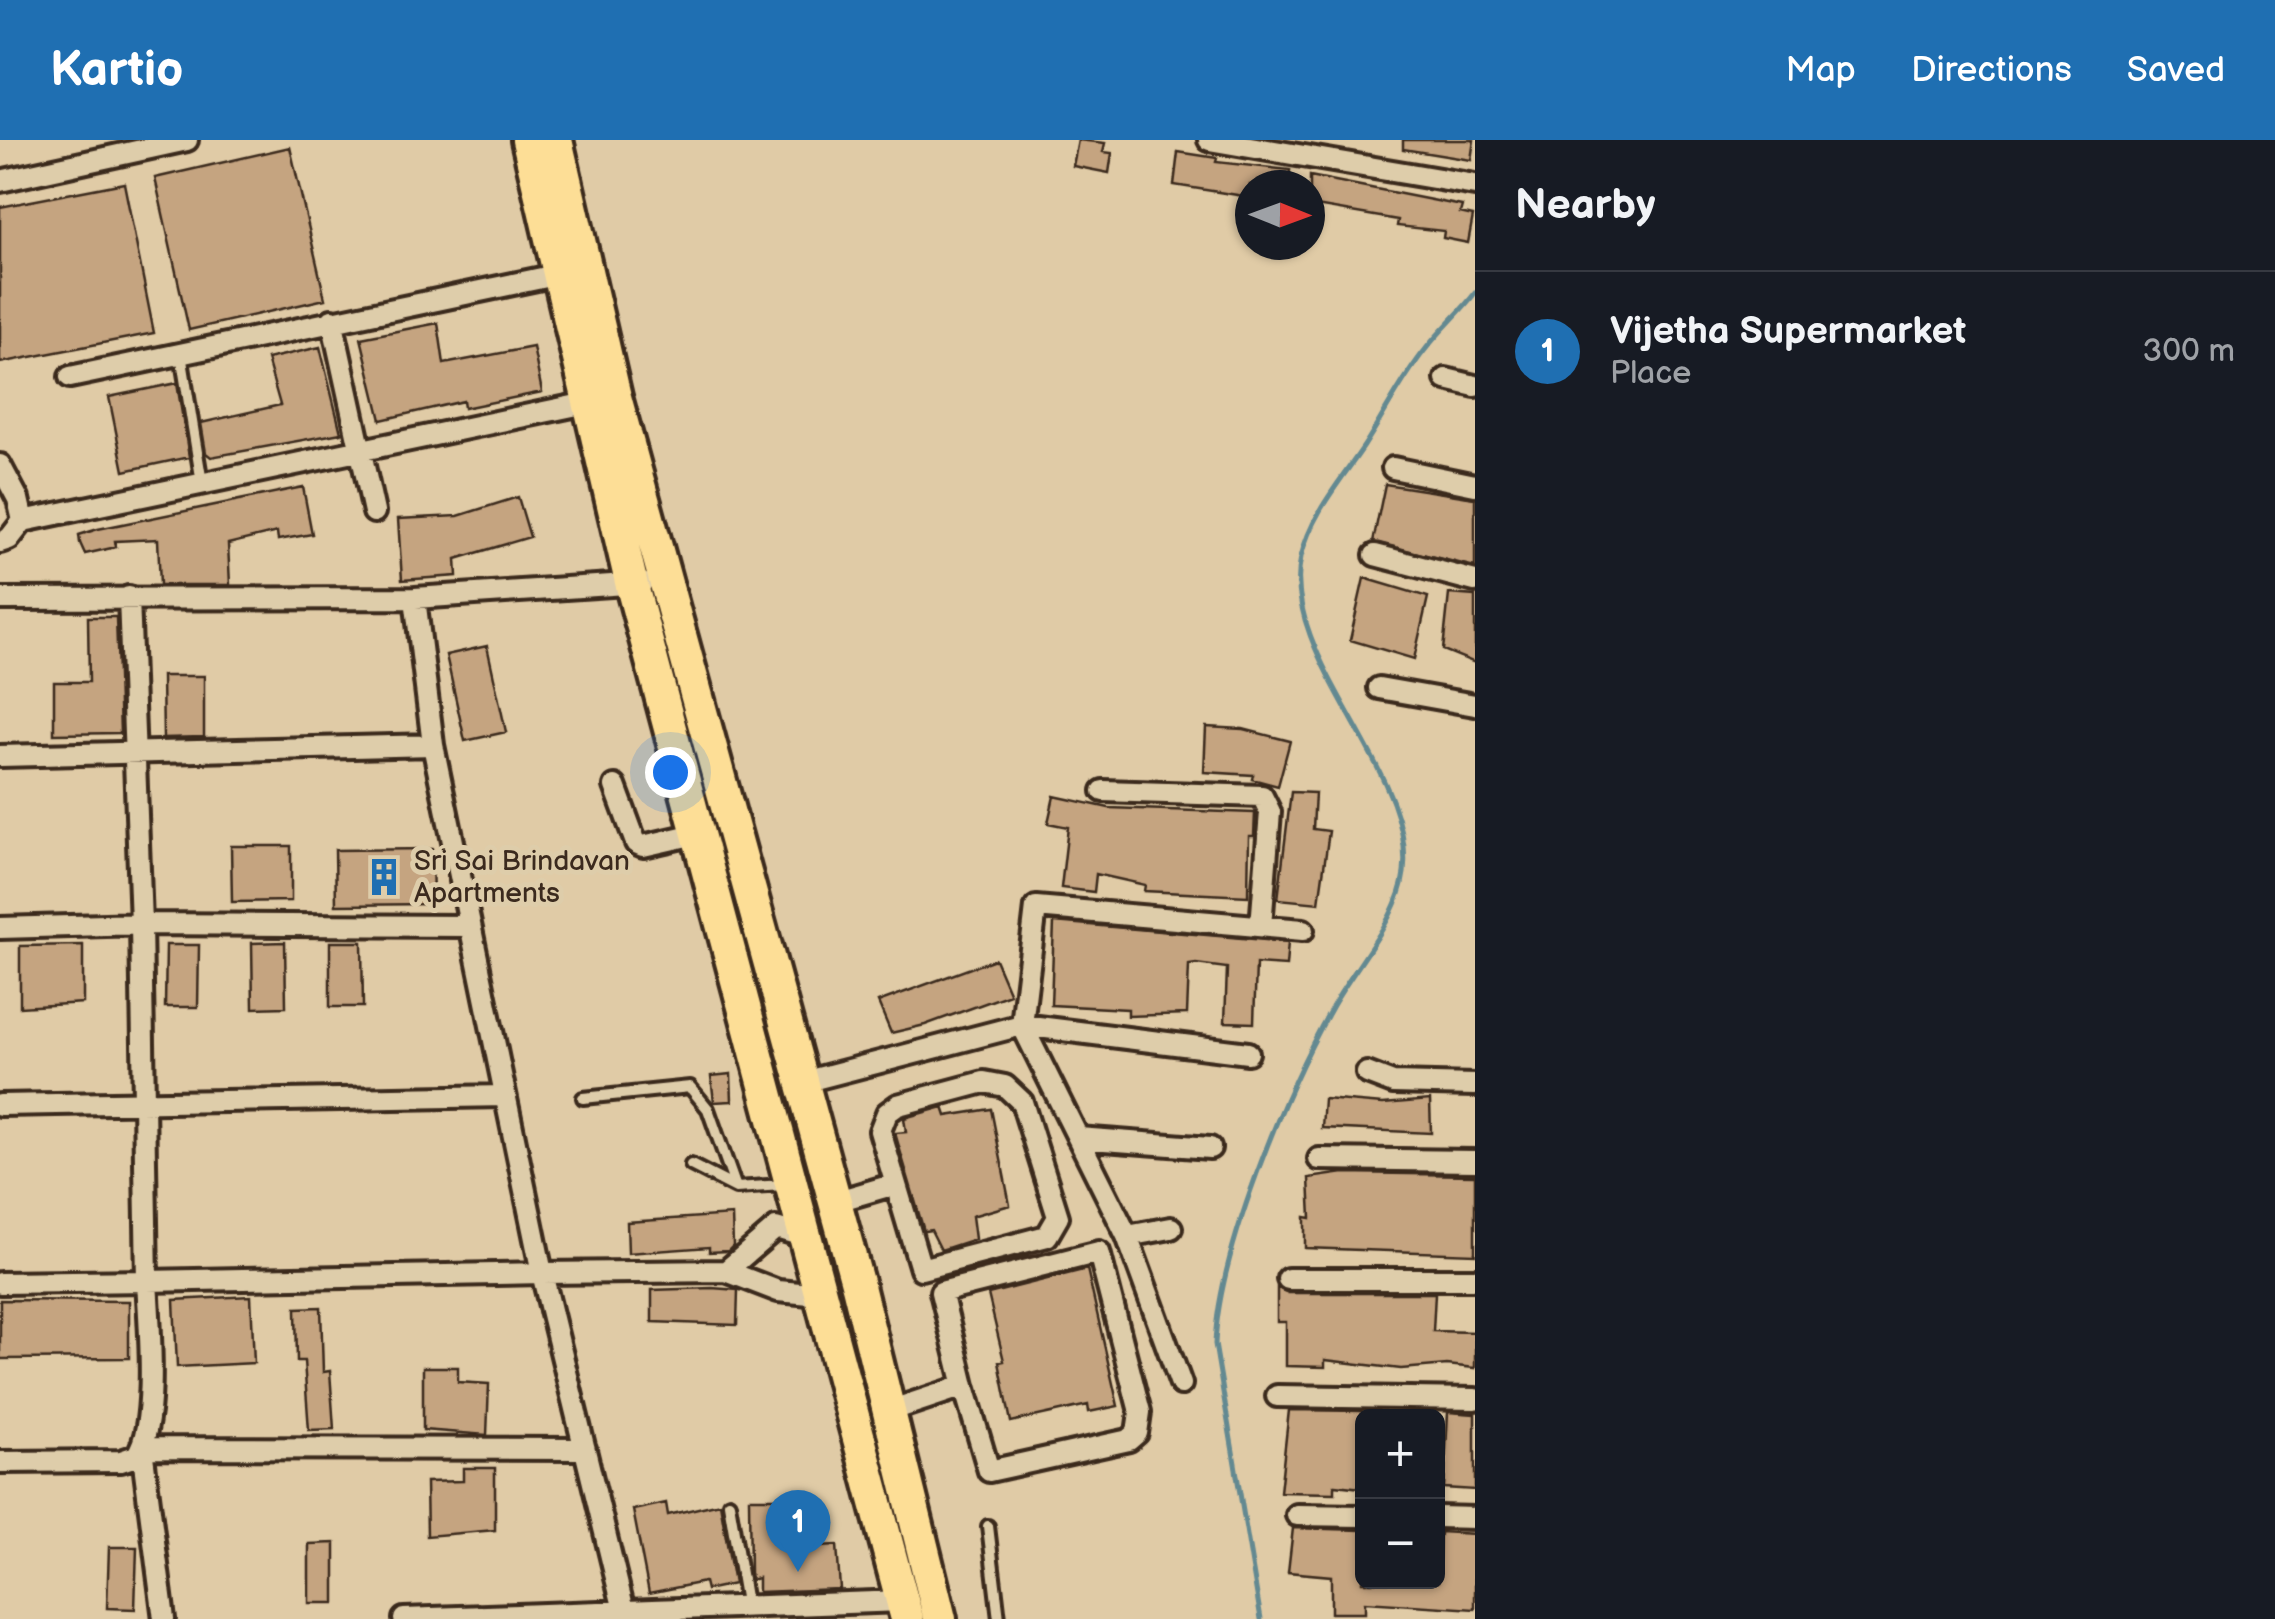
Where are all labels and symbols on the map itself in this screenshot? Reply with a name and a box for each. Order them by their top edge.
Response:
north arrow [1235,170,1325,260]
your location [645,747,696,798]
place label: Sri Sai Brindavan Apartments [414,845,630,910]
building icon: Sri Sai Brindavan Apartments [363,856,405,898]
pin: 1 [766,1490,830,1572]

